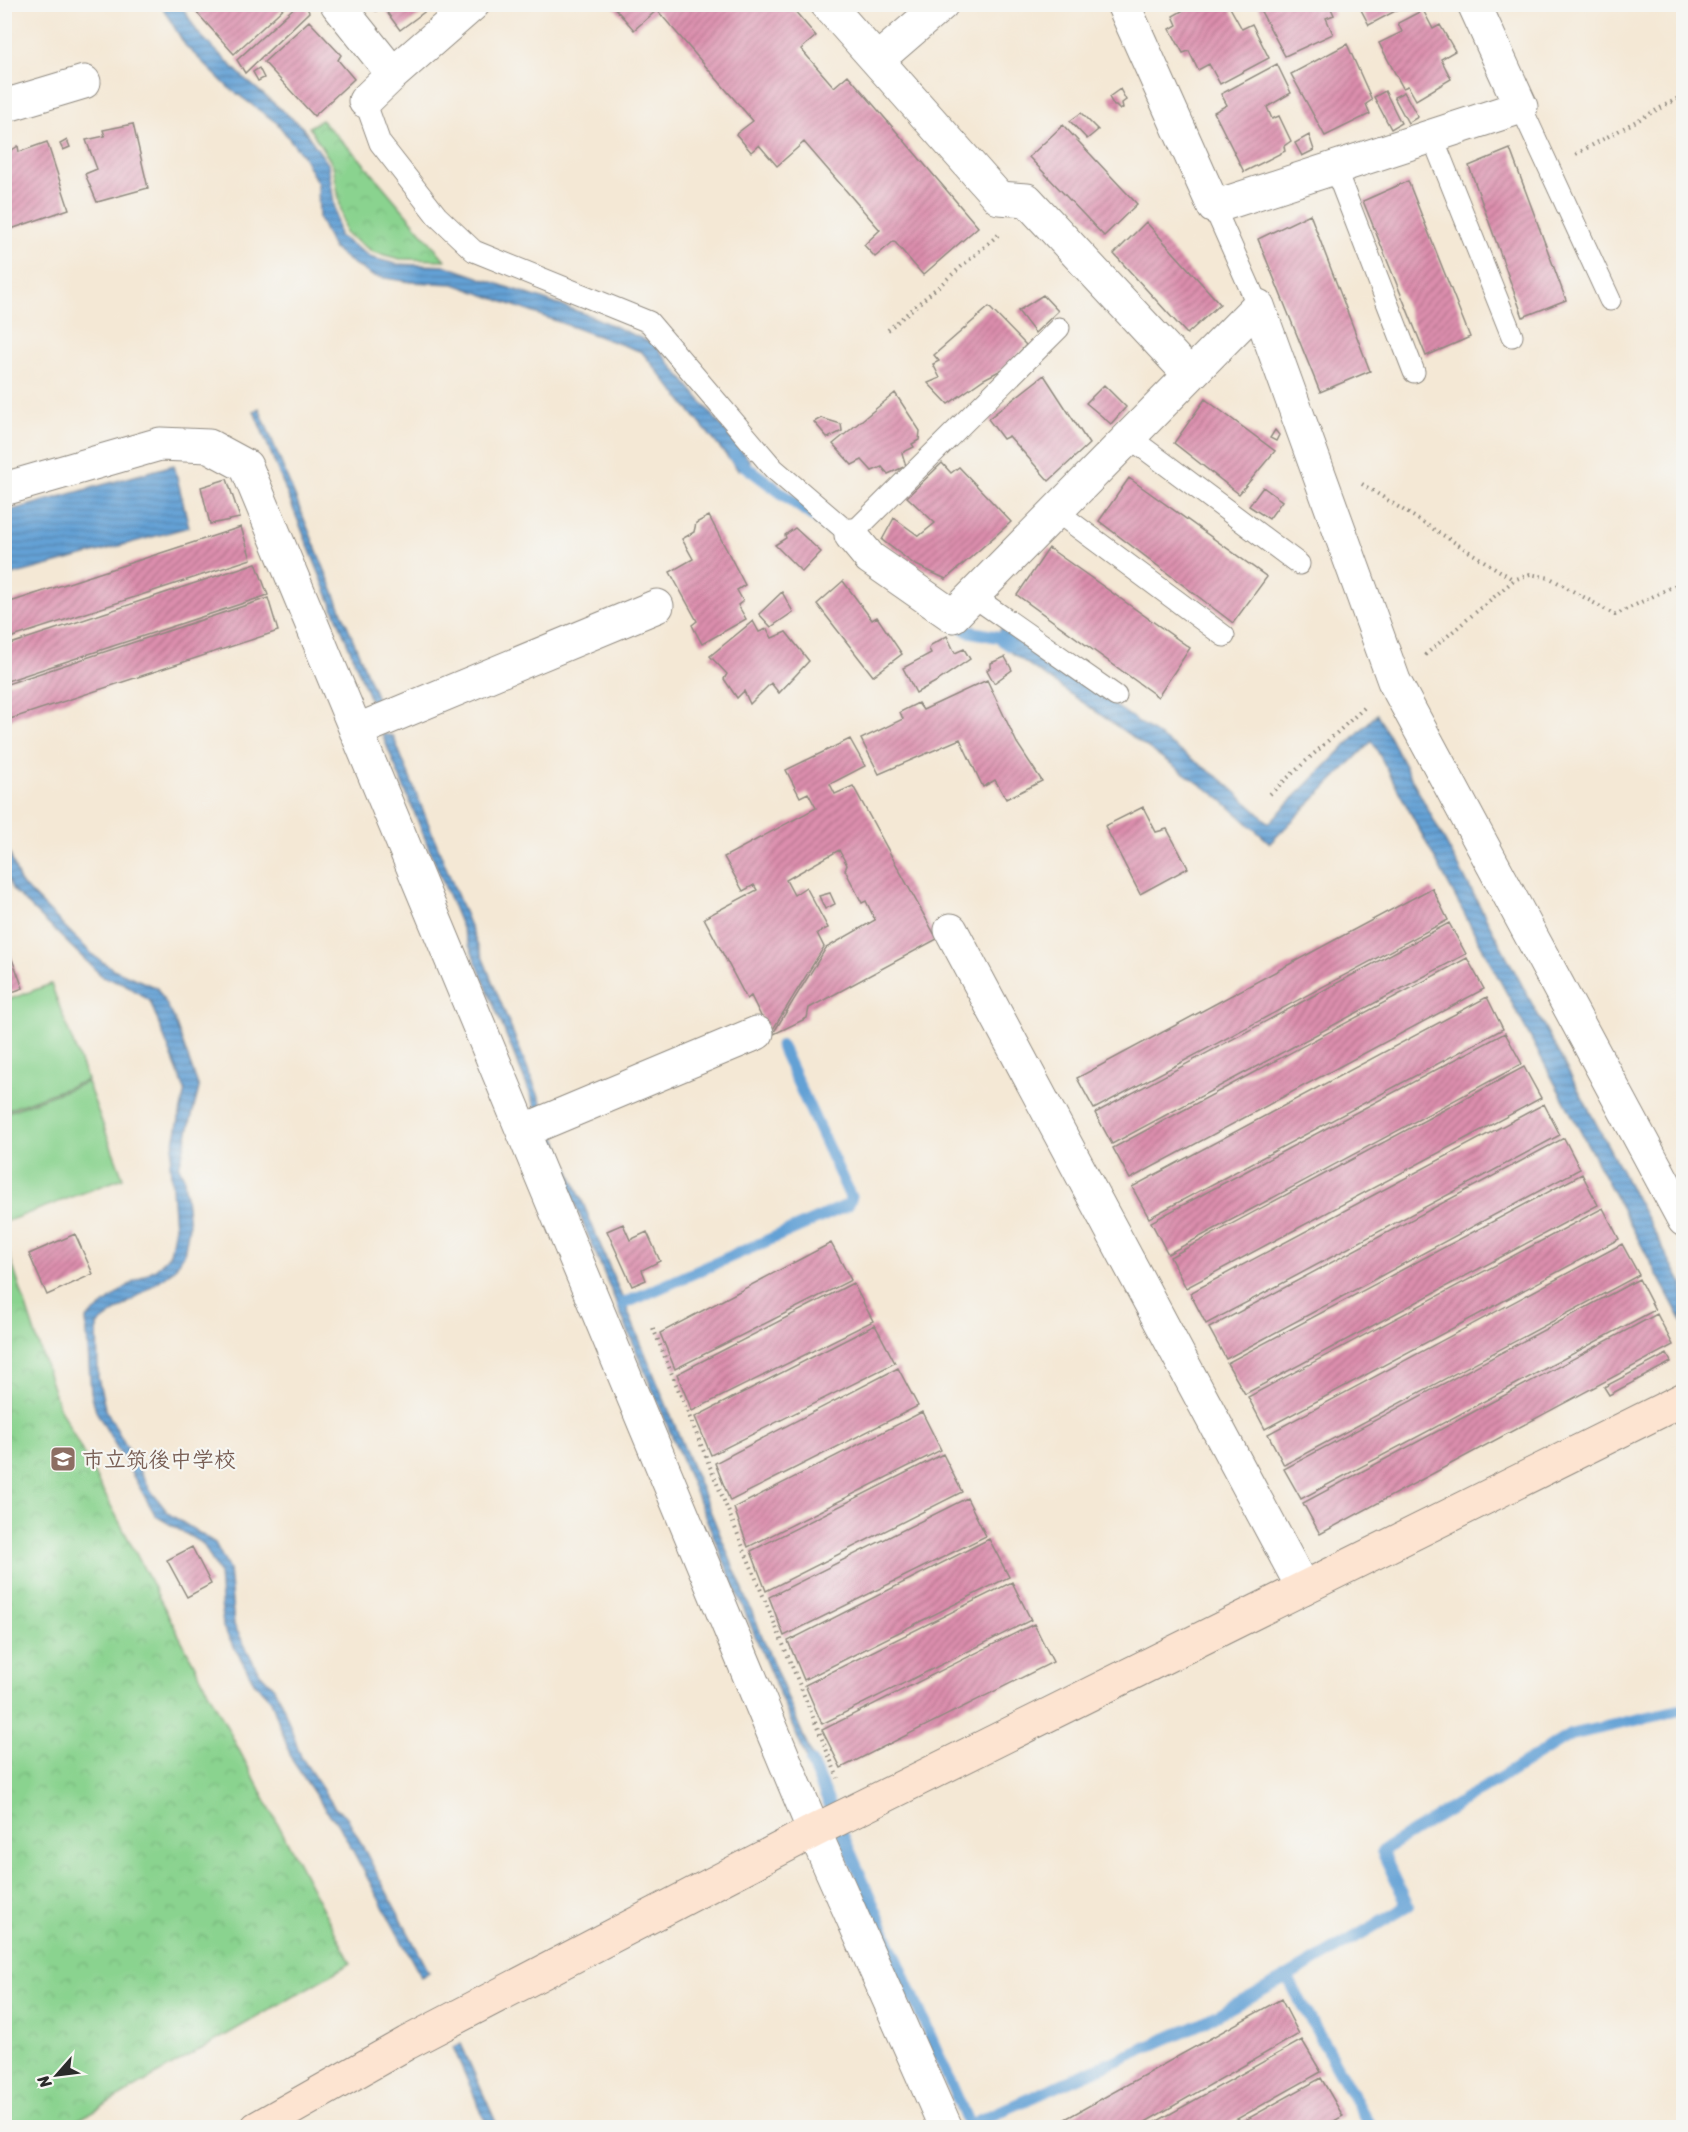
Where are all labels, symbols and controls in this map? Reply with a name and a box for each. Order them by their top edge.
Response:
place label: 市立筑後中学校 [82,1440,236,1479]
school or university icon: 市立筑後中学校 [48,1444,78,1474]
north arrow [27,2045,87,2105]
text: N [28,2069,60,2094]

